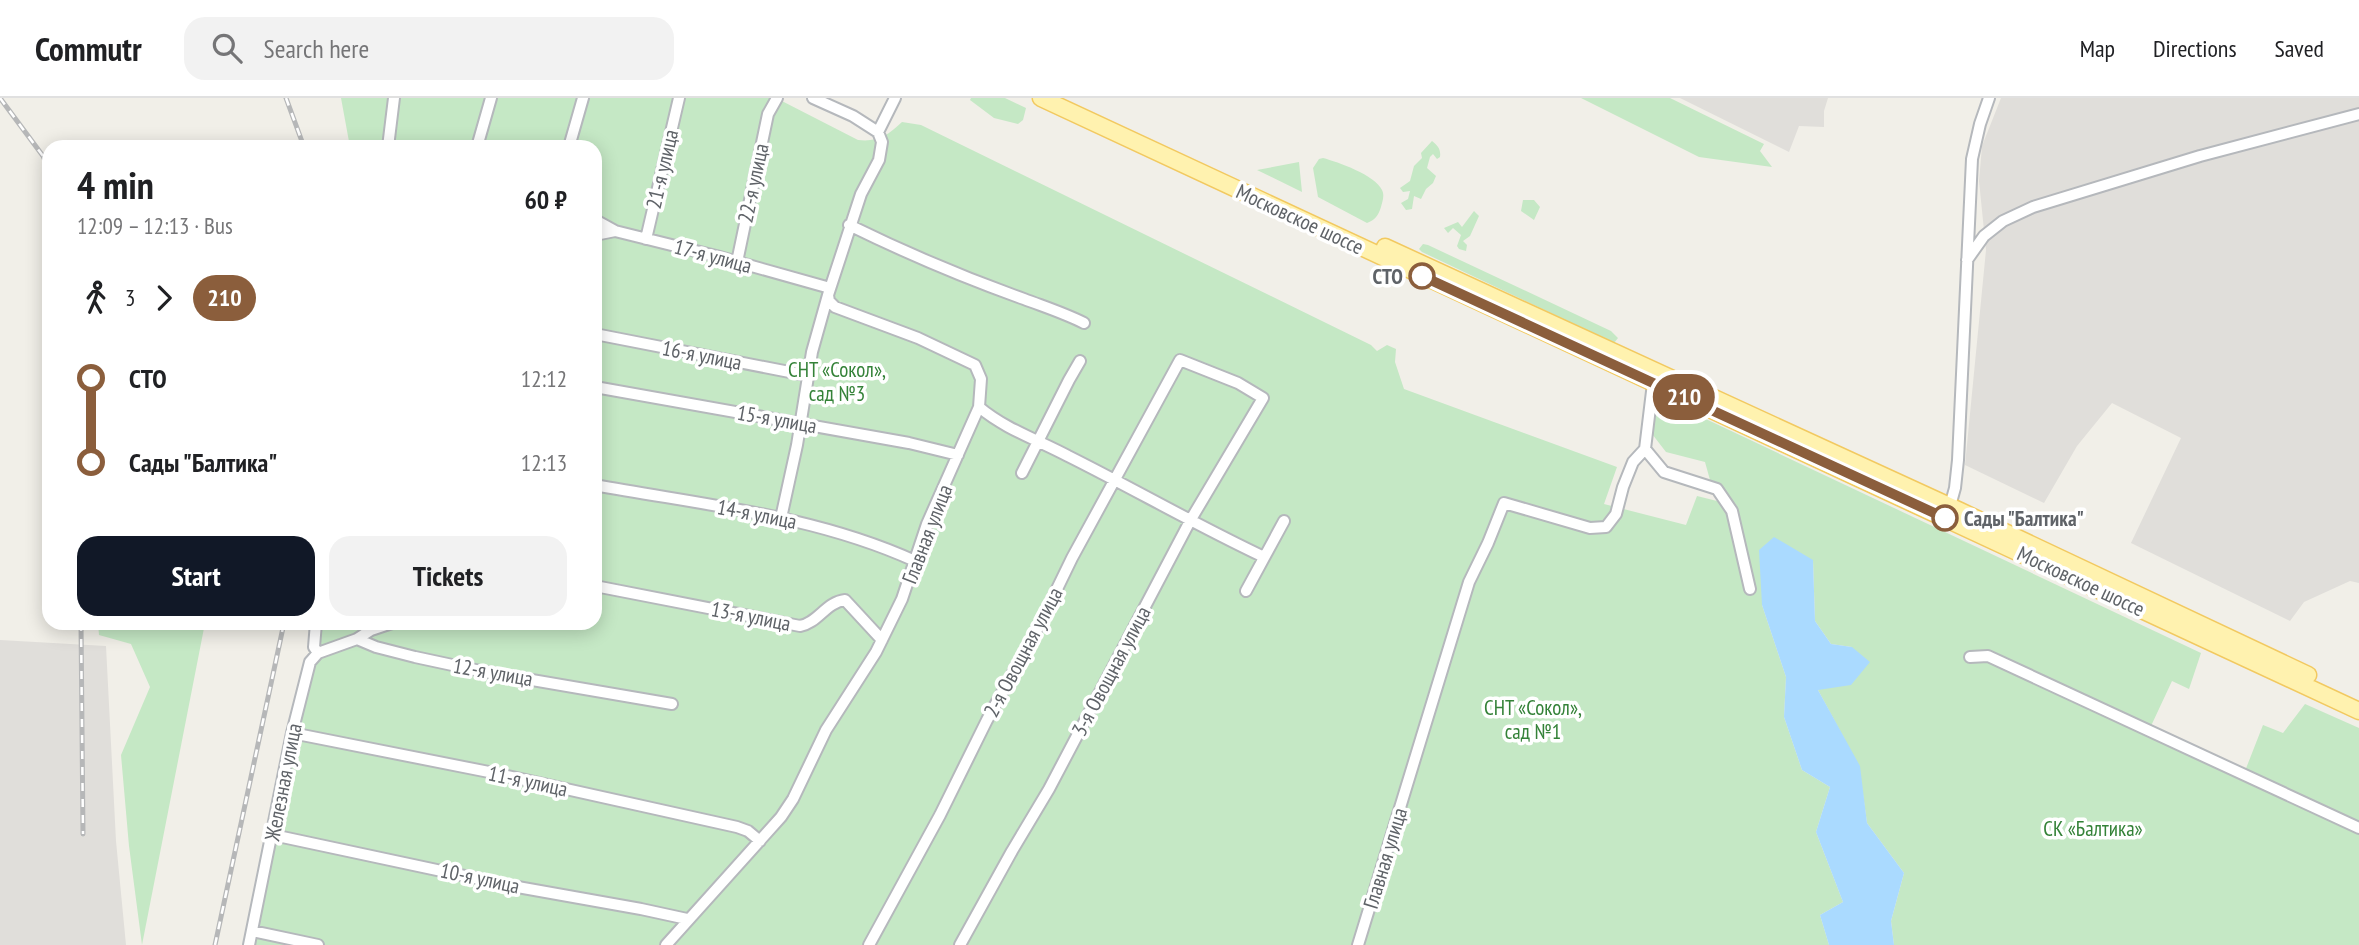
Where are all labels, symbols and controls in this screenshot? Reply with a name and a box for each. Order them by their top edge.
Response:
search box [184,17,674,80]
text: Commutr [35,27,142,70]
icon: search [208,29,246,67]
text: Search here [264,32,369,65]
text: Map [2080,33,2115,64]
text: Directions [2153,33,2237,64]
text: Saved [2275,33,2324,64]
street label: 21-я улица [640,127,684,211]
street label: 22-я улица [731,141,775,225]
text: 4 min [77,160,154,209]
street label: Московское шоссе [1232,178,1368,260]
text: 60 ₽ [524,183,567,216]
text: 12:09 – 12:13 · Bus [77,211,233,240]
street label: 17-я улица [671,233,755,279]
place label: СТО [1373,263,1403,290]
marker: СТО [1409,263,1435,289]
icon: walk [77,279,115,317]
icon: forward [145,279,183,317]
text: 210 [207,282,242,313]
text: 3 [125,283,135,312]
street label: 16-я улица [660,334,744,376]
park label: СНТ «Сокол», сад №3 [788,356,886,407]
text: СТО [129,362,167,395]
text: 12:12 [521,364,567,393]
line badge: 210 [1644,374,1724,420]
text: 210 [1667,381,1701,412]
street label: 15-я улица [735,399,819,439]
text: Сады "Балтика" [129,446,278,479]
text: 12:13 [521,448,567,477]
street label: Главная улица [896,481,958,587]
street label: 14-я улица [715,493,799,535]
marker: Сады "Балтика" [1932,505,1958,531]
place label: Сады "Балтика" [1964,505,2084,532]
button: Start [77,536,315,616]
button: Tickets [329,536,567,616]
street label: Московское шоссе [2013,540,2149,622]
street label: 2-я Овощная улица [977,583,1069,721]
street label: 13-я улица [709,595,793,637]
street label: 3-я Овощная улица [1065,602,1157,740]
street label: 12-я улица [451,652,535,692]
park label: СНТ «Сокол», сад №1 [1484,694,1582,745]
street label: Железная улица [258,721,308,844]
street label: 11-я улица [486,759,570,803]
street label: Главная улица [1357,804,1413,912]
park label: СК «Балтика» [2043,815,2143,842]
street label: 10-я улица [438,856,522,900]

